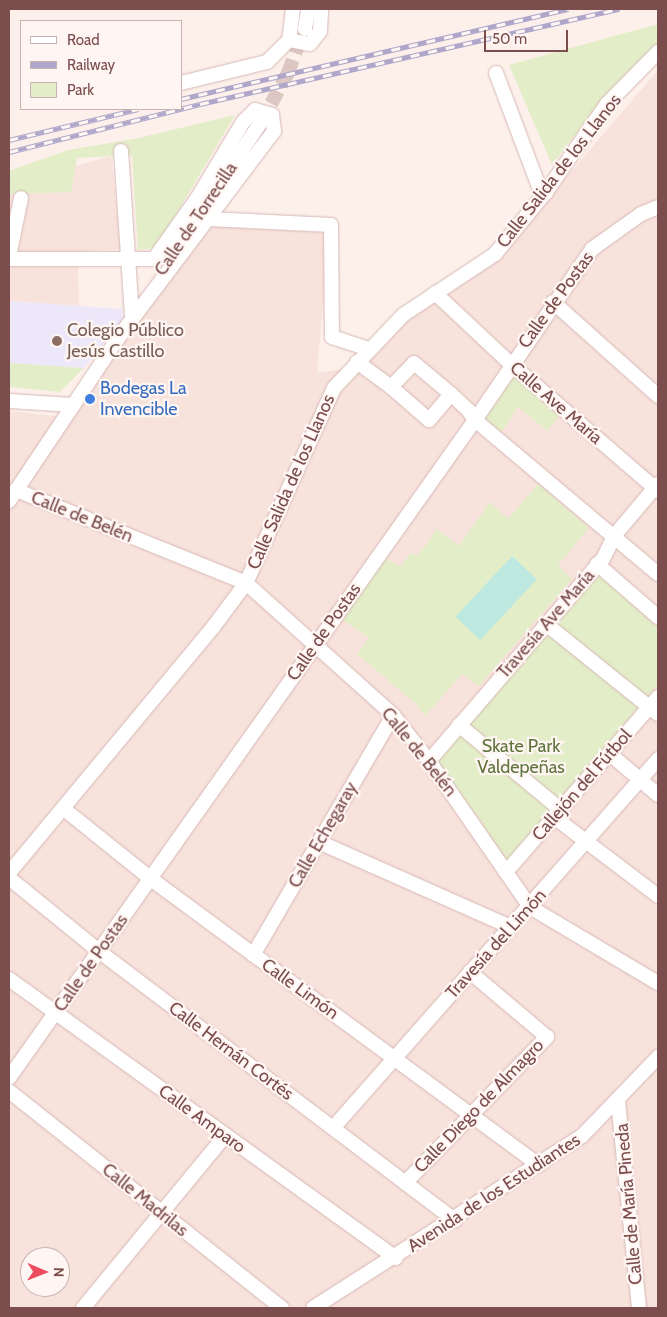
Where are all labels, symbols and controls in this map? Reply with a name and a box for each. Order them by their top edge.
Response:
legend [20,20,182,110]
scale bar [487,20,571,52]
text: 50 m [492,30,527,48]
text: Road [67,31,100,49]
text: Railway [67,56,115,74]
text: Park [67,81,94,99]
street label: Calle Salida de los Llanos [492,90,626,252]
street label: Calle de Torrecilla [150,158,242,280]
street label: Calle de Postas [514,247,598,353]
place label: Colegio Público Jesús Castillo [67,320,184,362]
marker: Colegio Público Jesús Castillo [51,335,63,347]
street label: Calle Ave María [505,357,607,449]
place label: Bodegas La Invencible [100,378,187,420]
street label: Calle Salida de los Llanos [243,391,339,573]
marker: Bodegas La Invencible [84,393,96,405]
street label: Calle de Belén [28,487,136,547]
street label: Travesía Ave María [493,565,599,683]
street label: Calle de Postas [282,579,366,685]
street label: Calle de Belén [377,703,461,801]
street label: Callejón del Fútbol [528,725,636,845]
park label: Skate Park Valdepeñas [477,736,565,779]
street label: Calle Echegaray [284,778,362,892]
street label: Travesía del Limón [441,885,551,1003]
street label: Calle de Postas [49,910,133,1016]
street label: Calle Limón [257,954,343,1024]
street label: Calle Hernán Cortés [164,997,298,1105]
street label: Calle Diego de Almagro [410,1035,548,1177]
street label: Calle Amparo [154,1080,250,1158]
street label: Calle de María Pineda [611,1122,647,1286]
street label: Avenida de los Estudiantes [404,1129,584,1257]
street label: Calle Madrilas [98,1159,192,1241]
north arrow [20,1247,70,1297]
text: N [50,1267,68,1277]

